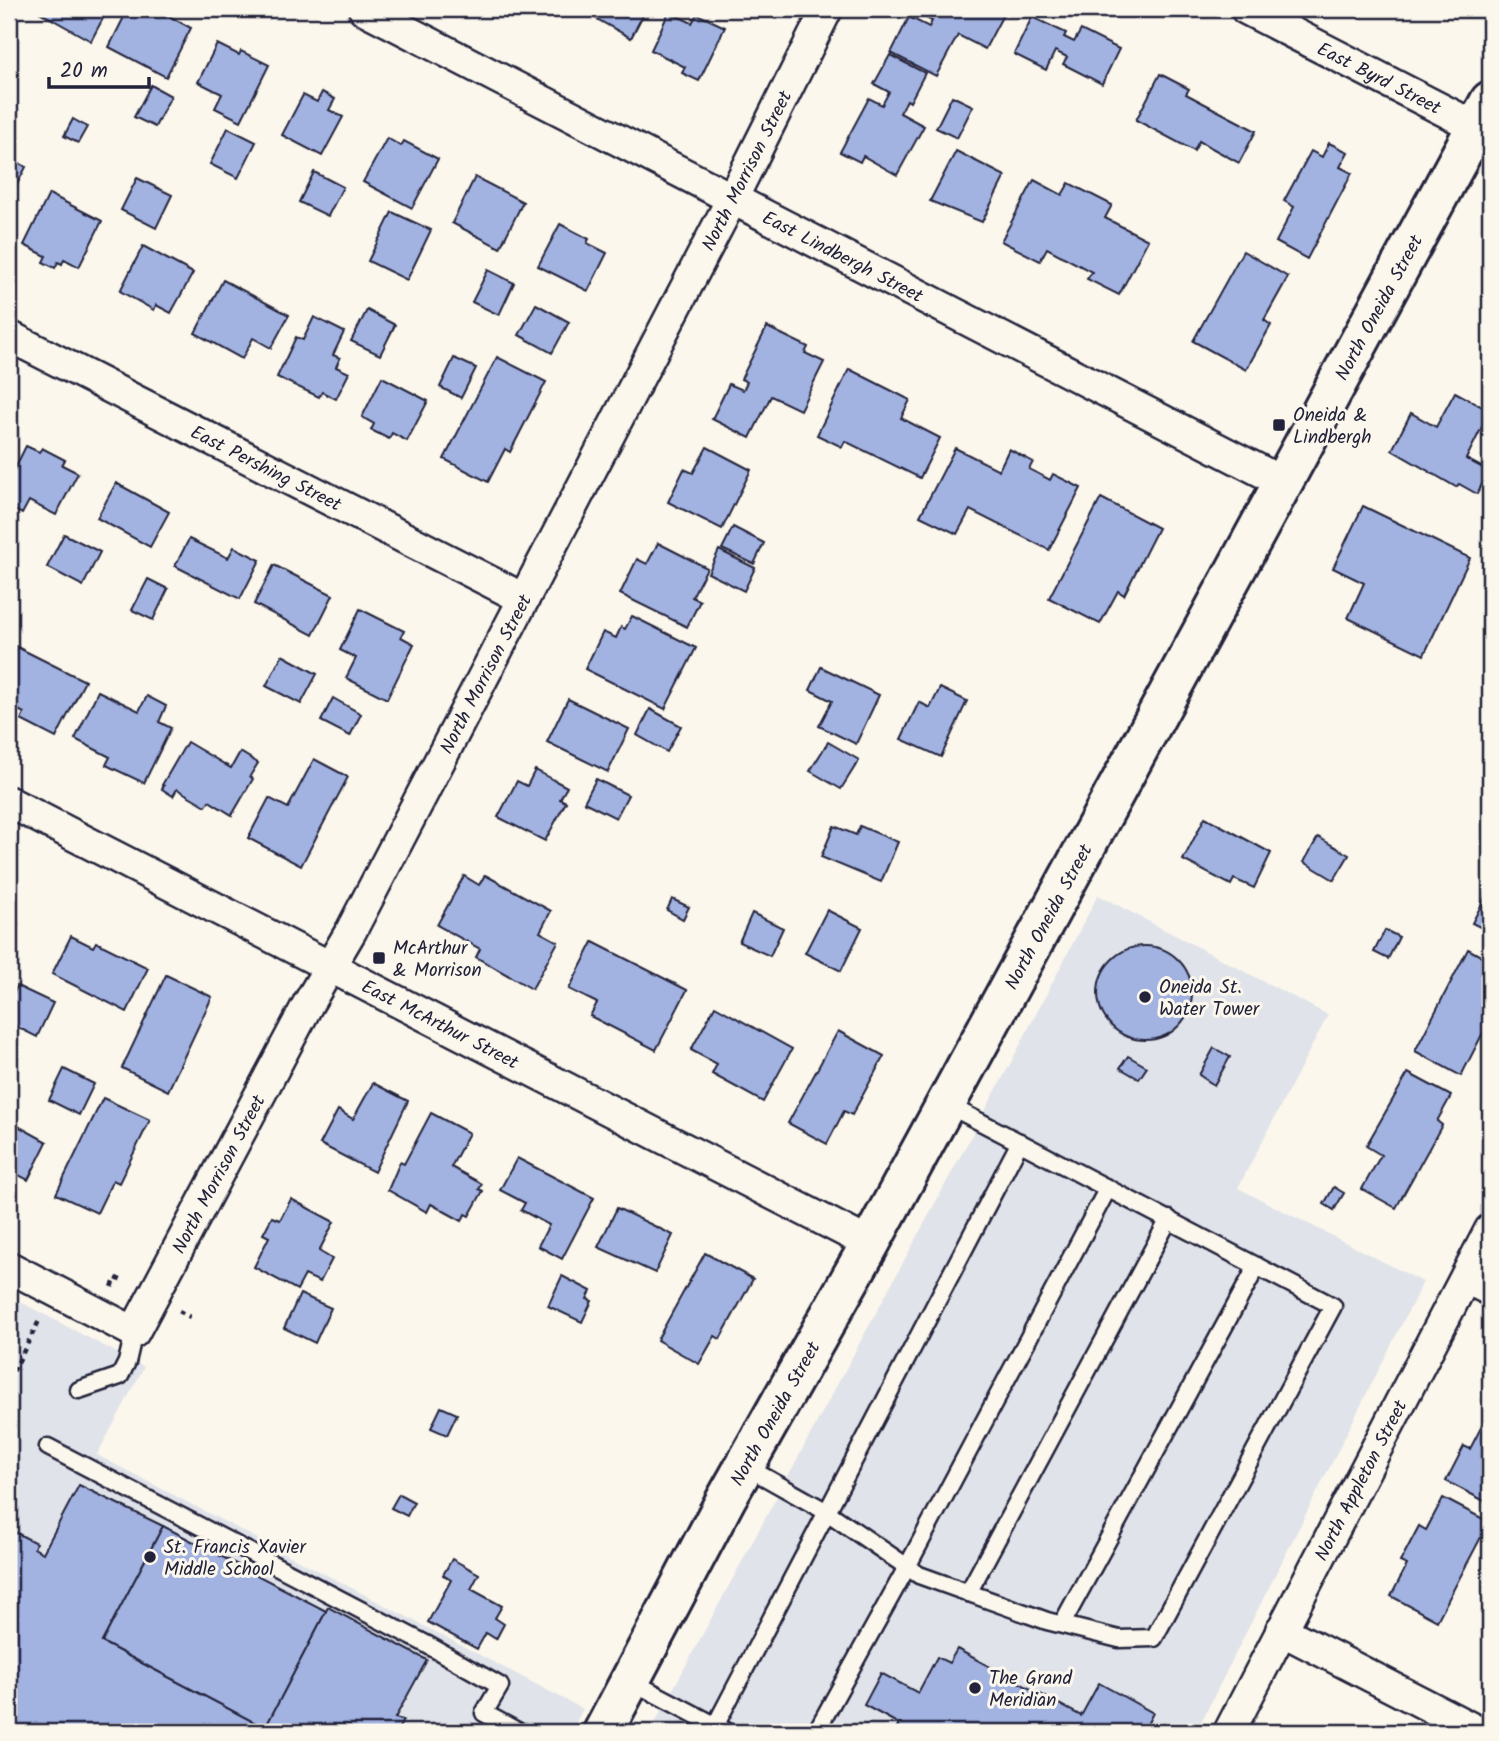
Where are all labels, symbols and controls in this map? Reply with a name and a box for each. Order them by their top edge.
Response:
street label: East Byrd Street [1311,35,1446,124]
scale bar [49,46,149,90]
text: 20 m [60,55,108,88]
street label: North Morrison Street [694,85,801,257]
street label: East Lindbergh Street [756,204,929,312]
street label: North Oneida Street [1328,229,1432,387]
place label: Oneida & Lindbergh [1293,401,1372,453]
marker: Oneida & Lindbergh [1271,417,1287,433]
street label: East Pershing Street [185,418,347,521]
street label: North Morrison Street [433,589,541,760]
street label: North Oneida Street [998,838,1102,996]
place label: McArthur & Morrison [393,934,482,986]
marker: McArthur & Morrison [371,950,387,966]
street label: East McArthur Street [356,972,524,1078]
place label: Oneida St. Water Tower [1159,973,1261,1025]
marker: Oneida St. Water Tower [1137,989,1153,1005]
street label: North Morrison Street [165,1089,275,1260]
street label: North Oneida Street [723,1336,829,1492]
street label: North Appleton Street [1307,1395,1416,1567]
place label: St. Francis Xavier Middle School [164,1533,307,1585]
marker: St. Francis Xavier Middle School [142,1549,158,1565]
place label: The Grand Meridian [989,1664,1072,1716]
marker: The Grand Meridian [967,1680,983,1696]

